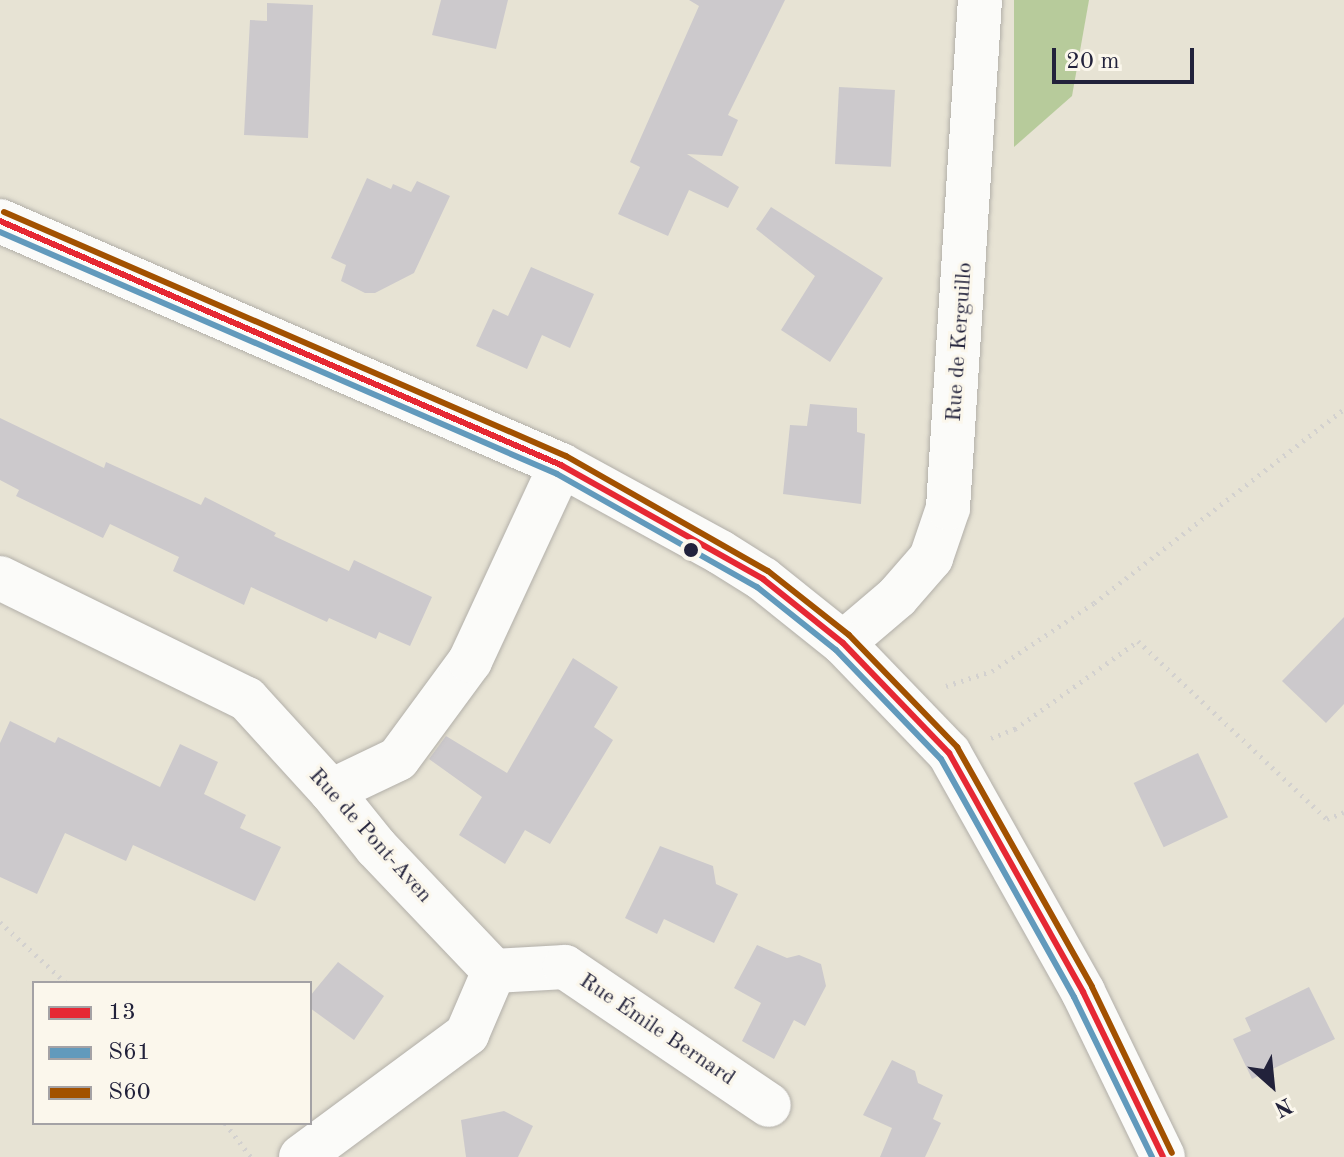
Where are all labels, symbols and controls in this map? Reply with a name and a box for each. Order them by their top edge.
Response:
scale bar [1056,32,1198,82]
text: 20 m [1066,50,1120,74]
street label: Rue de Kerguillo [941,261,979,423]
unlabelled marker [683,542,699,558]
street label: Rue de Pont-Aven [303,763,437,909]
street label: Rue Émile Bernard [574,968,740,1092]
legend [32,981,312,1125]
text: 13 [108,1001,136,1025]
text: S61 [108,1041,151,1065]
north arrow [1232,1045,1312,1125]
text: S60 [108,1081,151,1105]
text: N [1270,1093,1295,1120]

